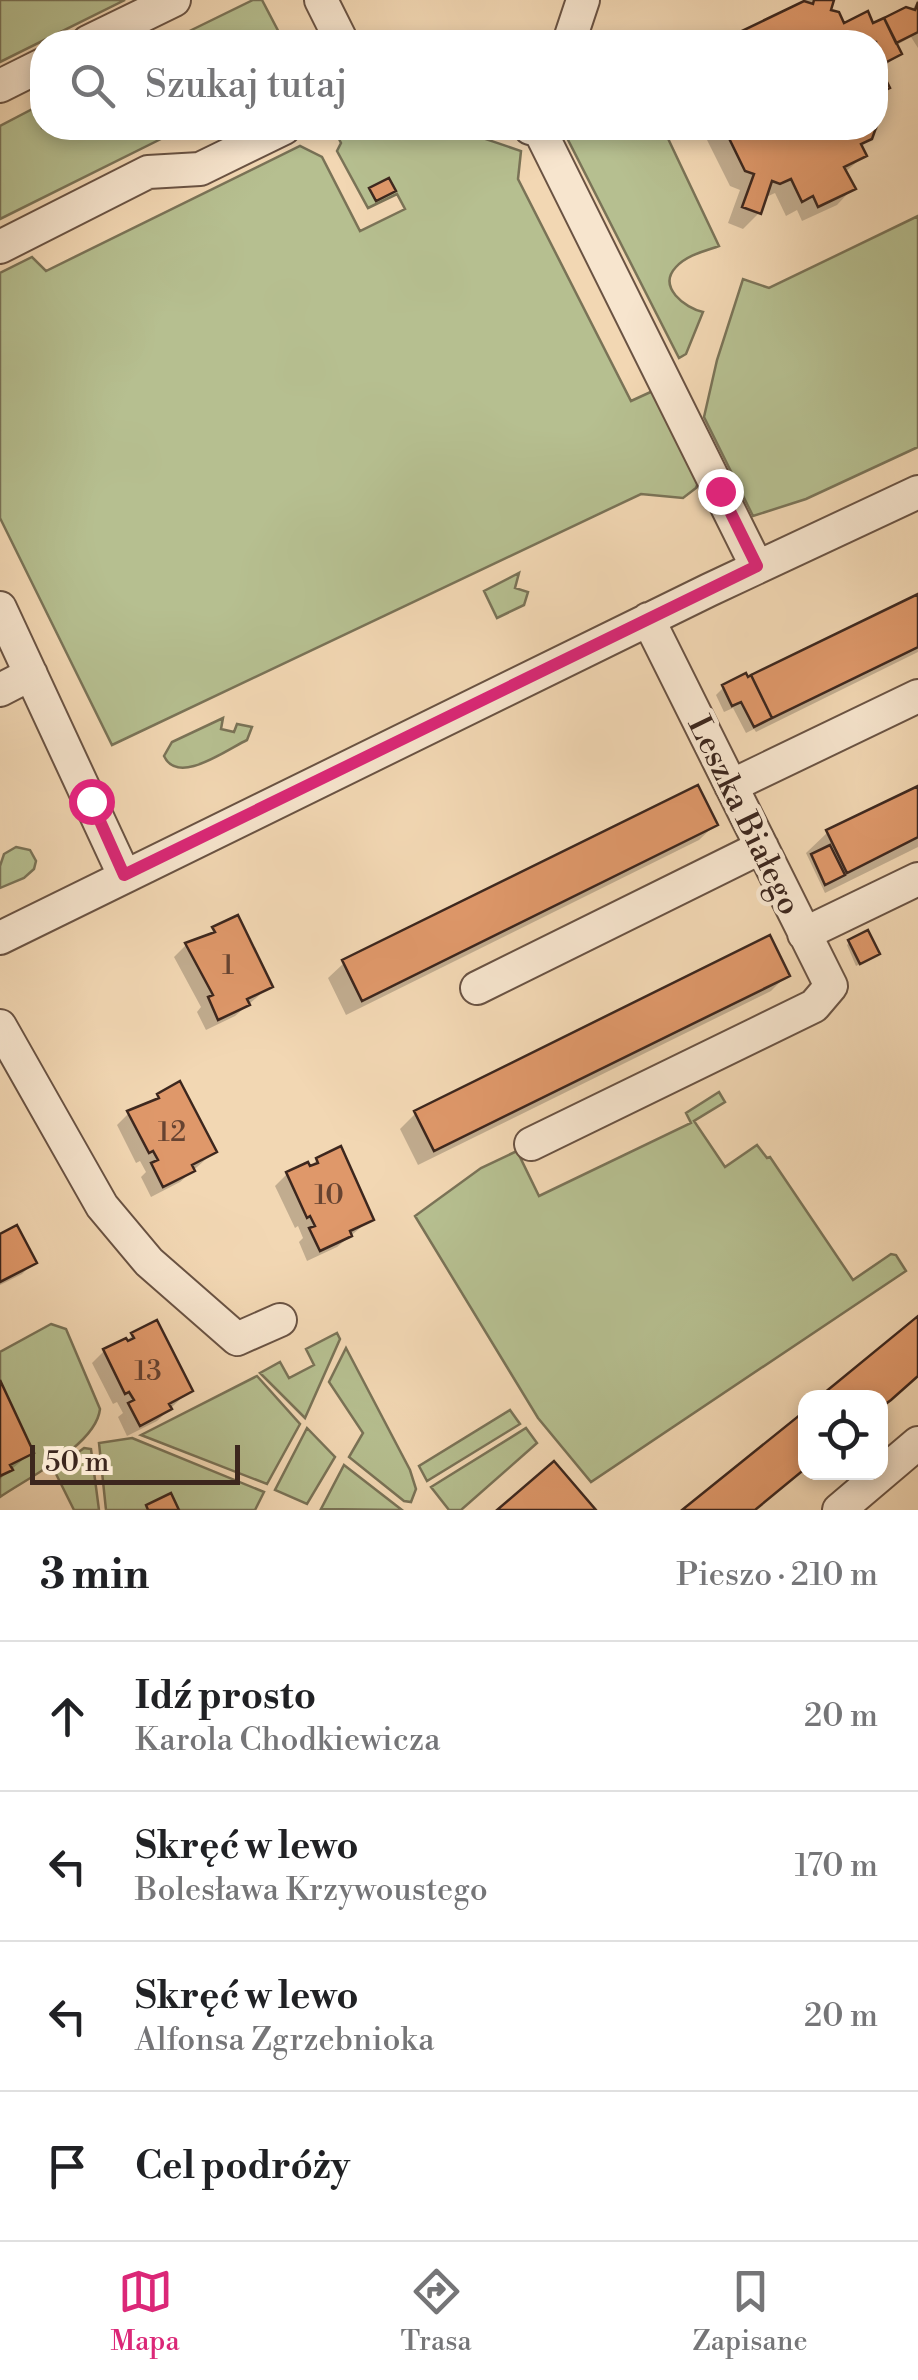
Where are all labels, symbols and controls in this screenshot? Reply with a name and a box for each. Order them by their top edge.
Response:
search box [30,30,888,140]
icon: search [65,58,120,113]
text: Szukaj tutaj [145,62,348,109]
route end [698,469,744,515]
street label: Leszka Białego [679,709,810,922]
route start [69,779,115,825]
house number: 1 [222,948,234,983]
house number: 12 [158,1115,186,1150]
house number: 10 [314,1178,344,1213]
house number: 13 [134,1354,162,1389]
map controls [798,1390,888,1480]
button: locate [798,1390,888,1480]
scale bar [30,1440,240,1484]
text: 50 m [45,1445,109,1480]
text: 3 min [40,1549,149,1602]
text: Pieszo · 210 m [676,1555,878,1595]
text: Idź prosto [135,1673,316,1720]
icon: ahead [40,1689,95,1744]
text: 20 m [804,1696,878,1736]
text: Karola Chodkiewicza [135,1720,440,1760]
text: Skręć w lewo [135,1823,359,1870]
icon: left [40,1839,95,1894]
text: 170 m [795,1846,878,1886]
text: Bolesława Krzywoustego [135,1870,488,1910]
text: Skręć w lewo [135,1973,359,2020]
icon: left [40,1989,95,2044]
text: 20 m [804,1996,878,2036]
text: Alfonsa Zgrzebnioka [135,2020,435,2060]
icon: arrive [40,2139,95,2194]
text: Cel podróży [135,2143,350,2190]
tab: Mapa [110,2264,180,2359]
tab: Trasa [401,2264,472,2359]
tab: Zapisane [692,2264,808,2359]

